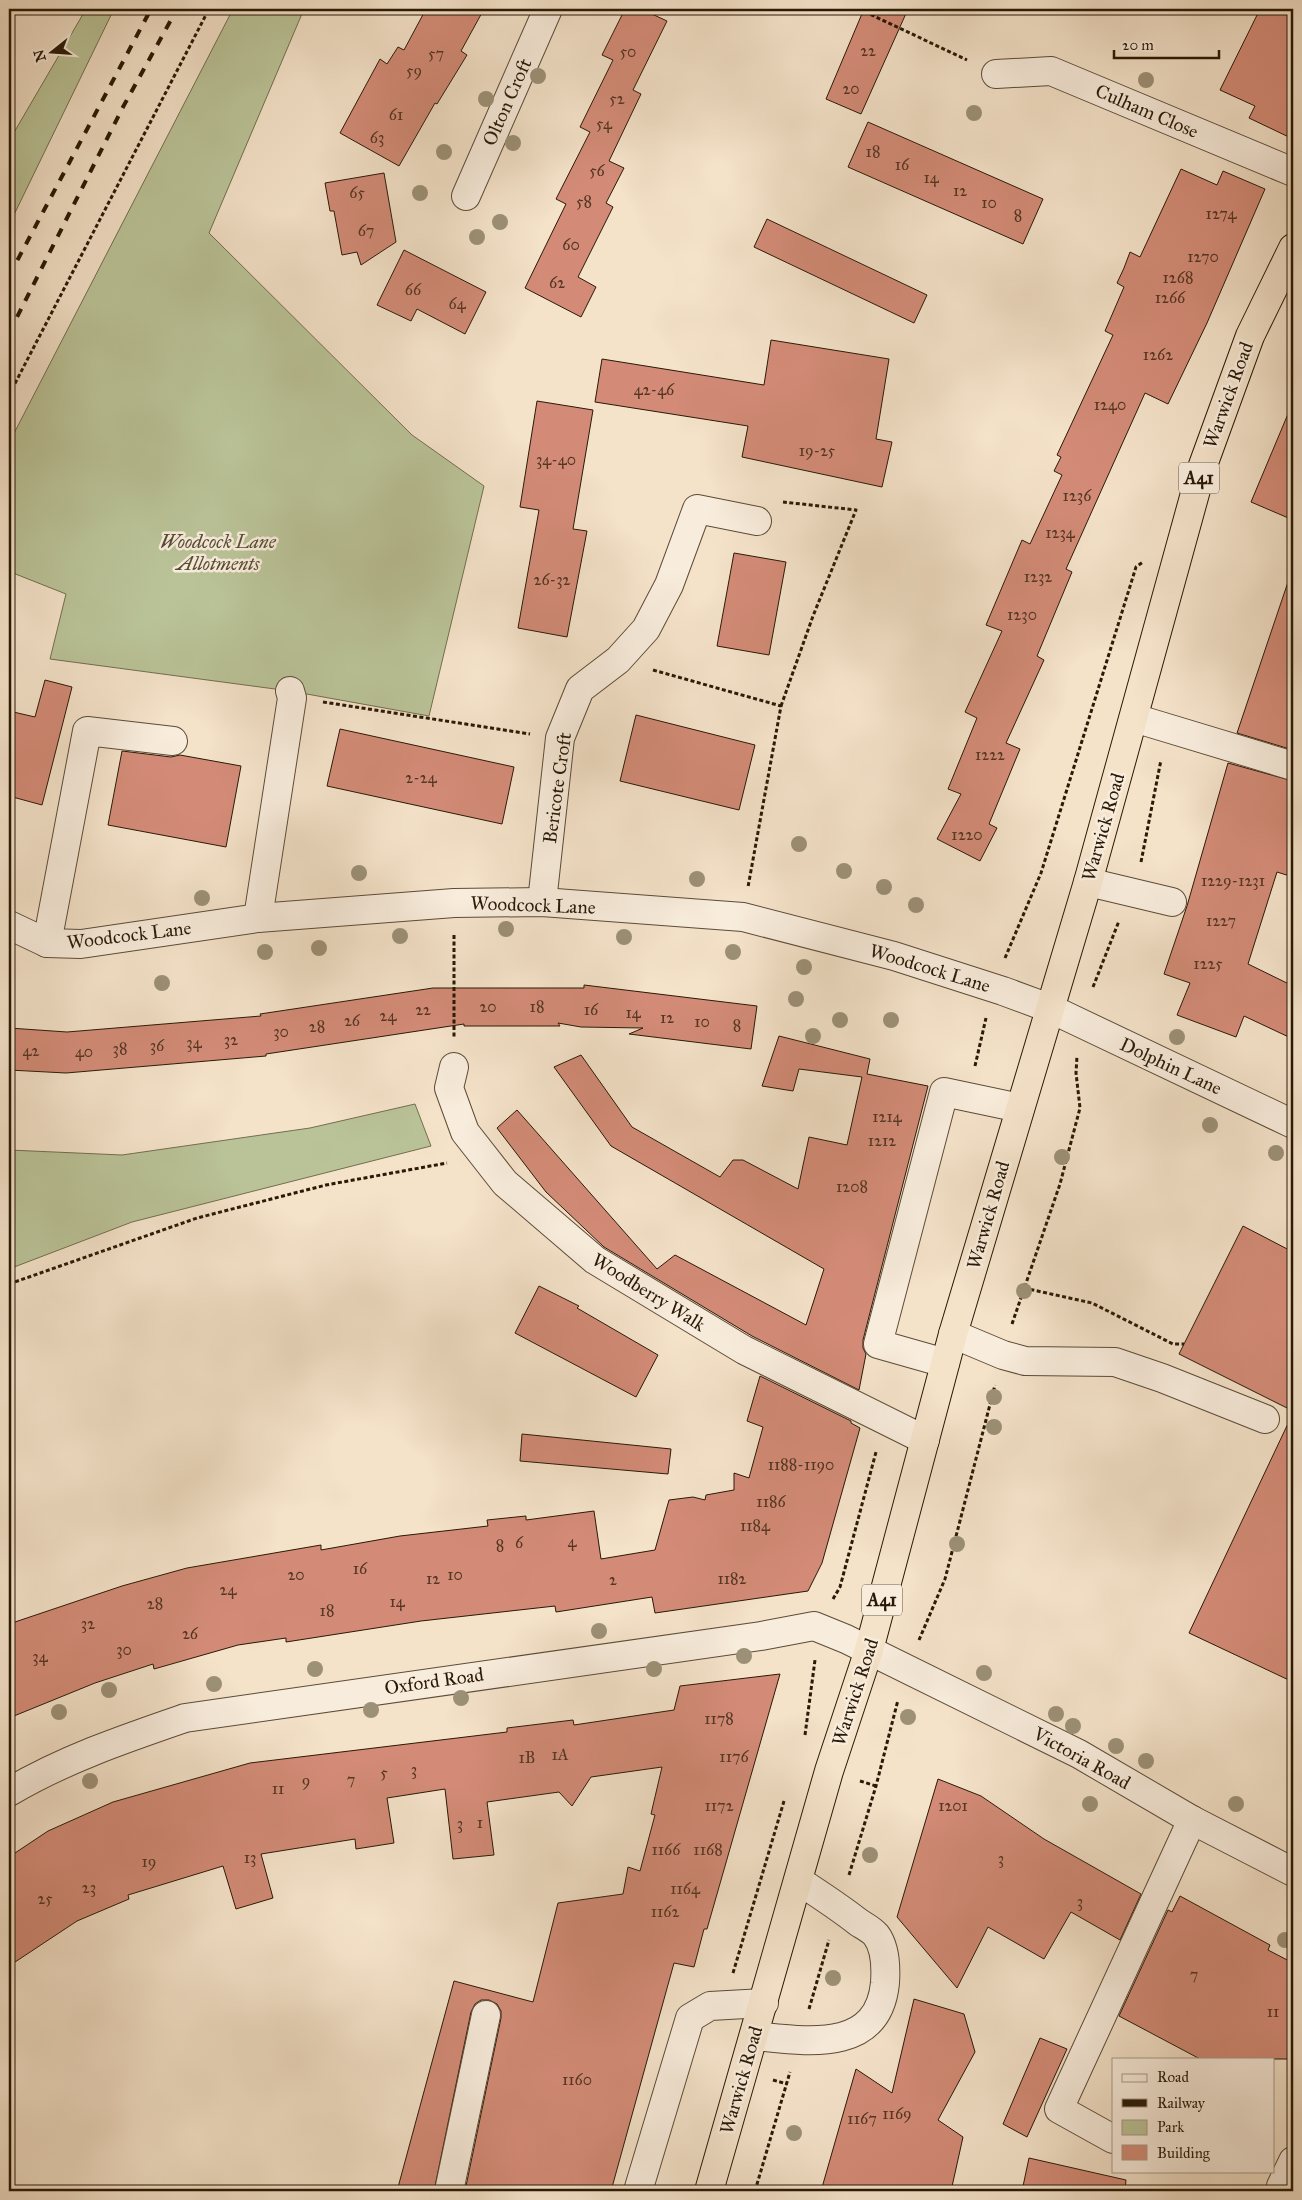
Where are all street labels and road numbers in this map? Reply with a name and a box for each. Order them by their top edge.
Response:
street label: Olton Croft [478,55,537,149]
street label: Culham Close [1092,79,1202,143]
street label: Warwick Road [1198,338,1258,451]
road number: A41 [1179,462,1219,493]
street label: Bericote Croft [538,731,576,845]
street label: Warwick Road [1077,770,1130,884]
street label: Woodcock Lane [470,891,596,919]
street label: Woodcock Lane [65,916,193,954]
street label: Woodcock Lane [867,939,993,997]
street label: Dolphin Lane [1116,1032,1226,1100]
street label: Warwick Road [962,1158,1015,1272]
street label: Woodberry Walk [588,1248,710,1336]
road number: A41 [862,1584,902,1616]
street label: Warwick Road [827,1635,883,1749]
street label: Oxford Road [383,1663,486,1699]
street label: Victoria Road [1028,1721,1135,1794]
street label: Warwick Road [715,2023,768,2137]

